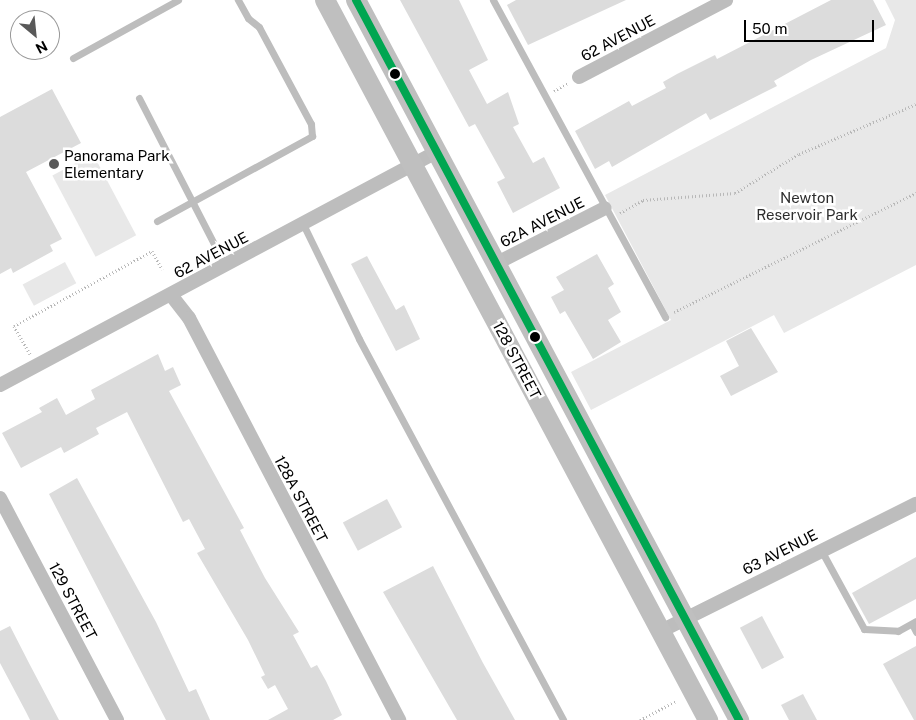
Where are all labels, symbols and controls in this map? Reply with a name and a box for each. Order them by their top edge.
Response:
north arrow [10,10,60,60]
scale bar [746,10,876,42]
street label: 62 AVENUE [578,11,658,65]
text: 50 m [752,20,787,37]
text: N [33,38,50,57]
unlabelled marker [390,69,400,79]
place label: Panorama Park Elementary [64,146,170,181]
marker: Panorama Park Elementary [48,158,60,170]
park label: Newton Reservoir Park [756,188,858,223]
street label: 62A AVENUE [497,193,587,251]
street label: 62 AVENUE [171,228,251,282]
street label: 128 STREET [489,318,545,402]
unlabelled marker [530,332,540,342]
street label: 128A STREET [271,452,331,546]
street label: 63 AVENUE [739,525,821,579]
street label: 129 STREET [45,559,101,643]

